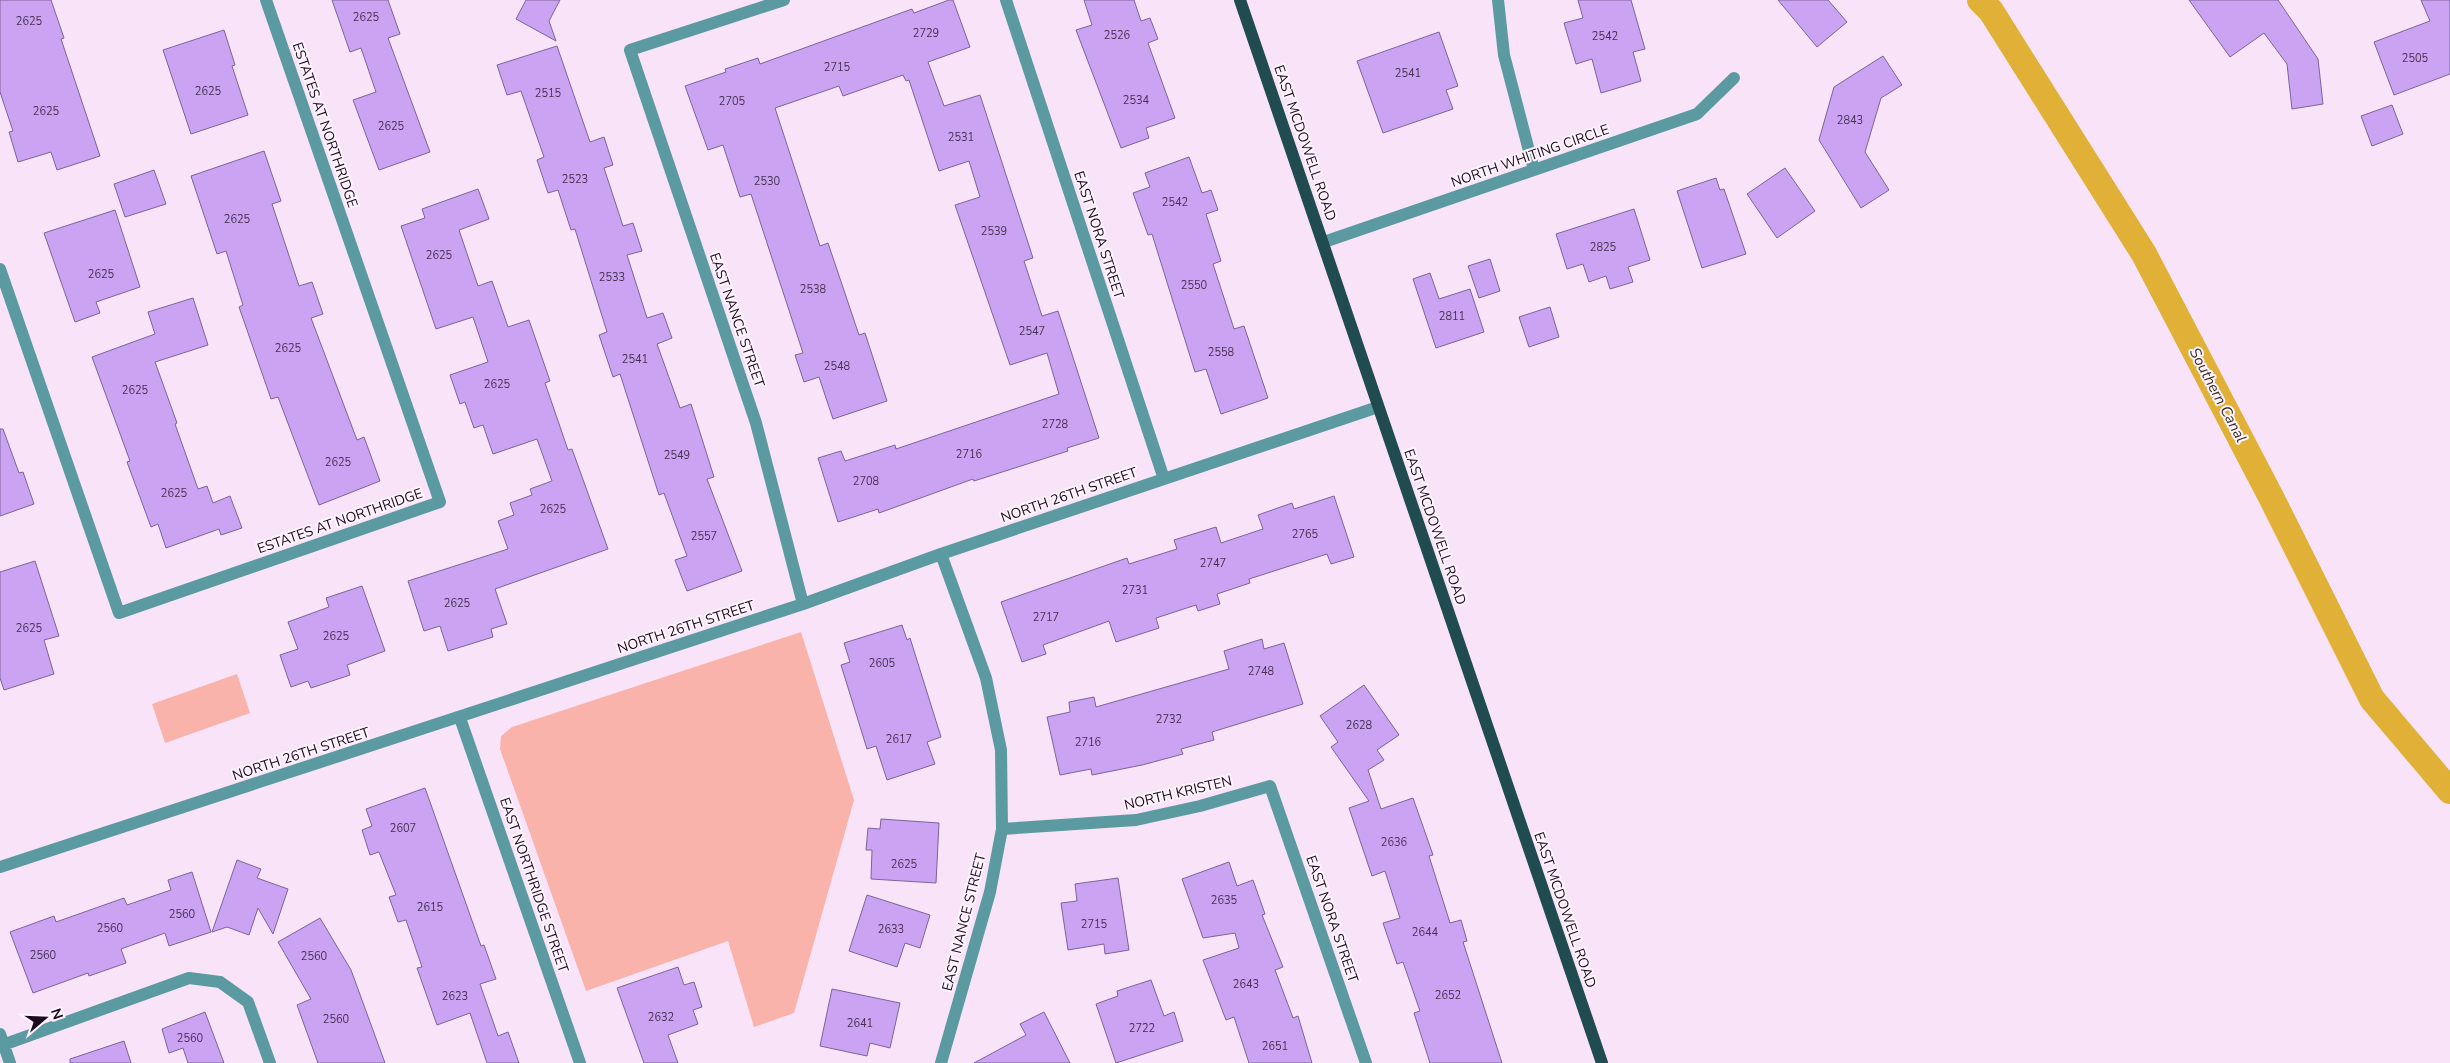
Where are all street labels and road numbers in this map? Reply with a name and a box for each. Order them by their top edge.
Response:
street label: ESTATES AT NORTHRIDGE [288,40,362,210]
street label: EAST MCDOWELL ROAD [1269,63,1341,223]
street label: NORTH WHITING CIRCLE [1448,120,1612,192]
street label: EAST NORA STREET [1069,169,1129,302]
street label: EAST NANCE STREET [705,250,769,390]
street label: EAST MCDOWELL ROAD [1399,447,1471,607]
street label: NORTH 26TH STREET [998,463,1140,527]
street label: ESTATES AT NORTHRIDGE [255,484,425,558]
street label: NORTH 26TH STREET [615,596,758,658]
street label: NORTH 26TH STREET [230,723,373,785]
street label: NORTH KRISTEN [1122,771,1234,815]
street label: EAST NORTHRIDGE STREET [495,795,573,976]
street label: EAST MCDOWELL ROAD [1529,830,1601,990]
street label: EAST NANCE STREET [938,851,990,993]
street label: EAST NORA STREET [1301,853,1363,986]

